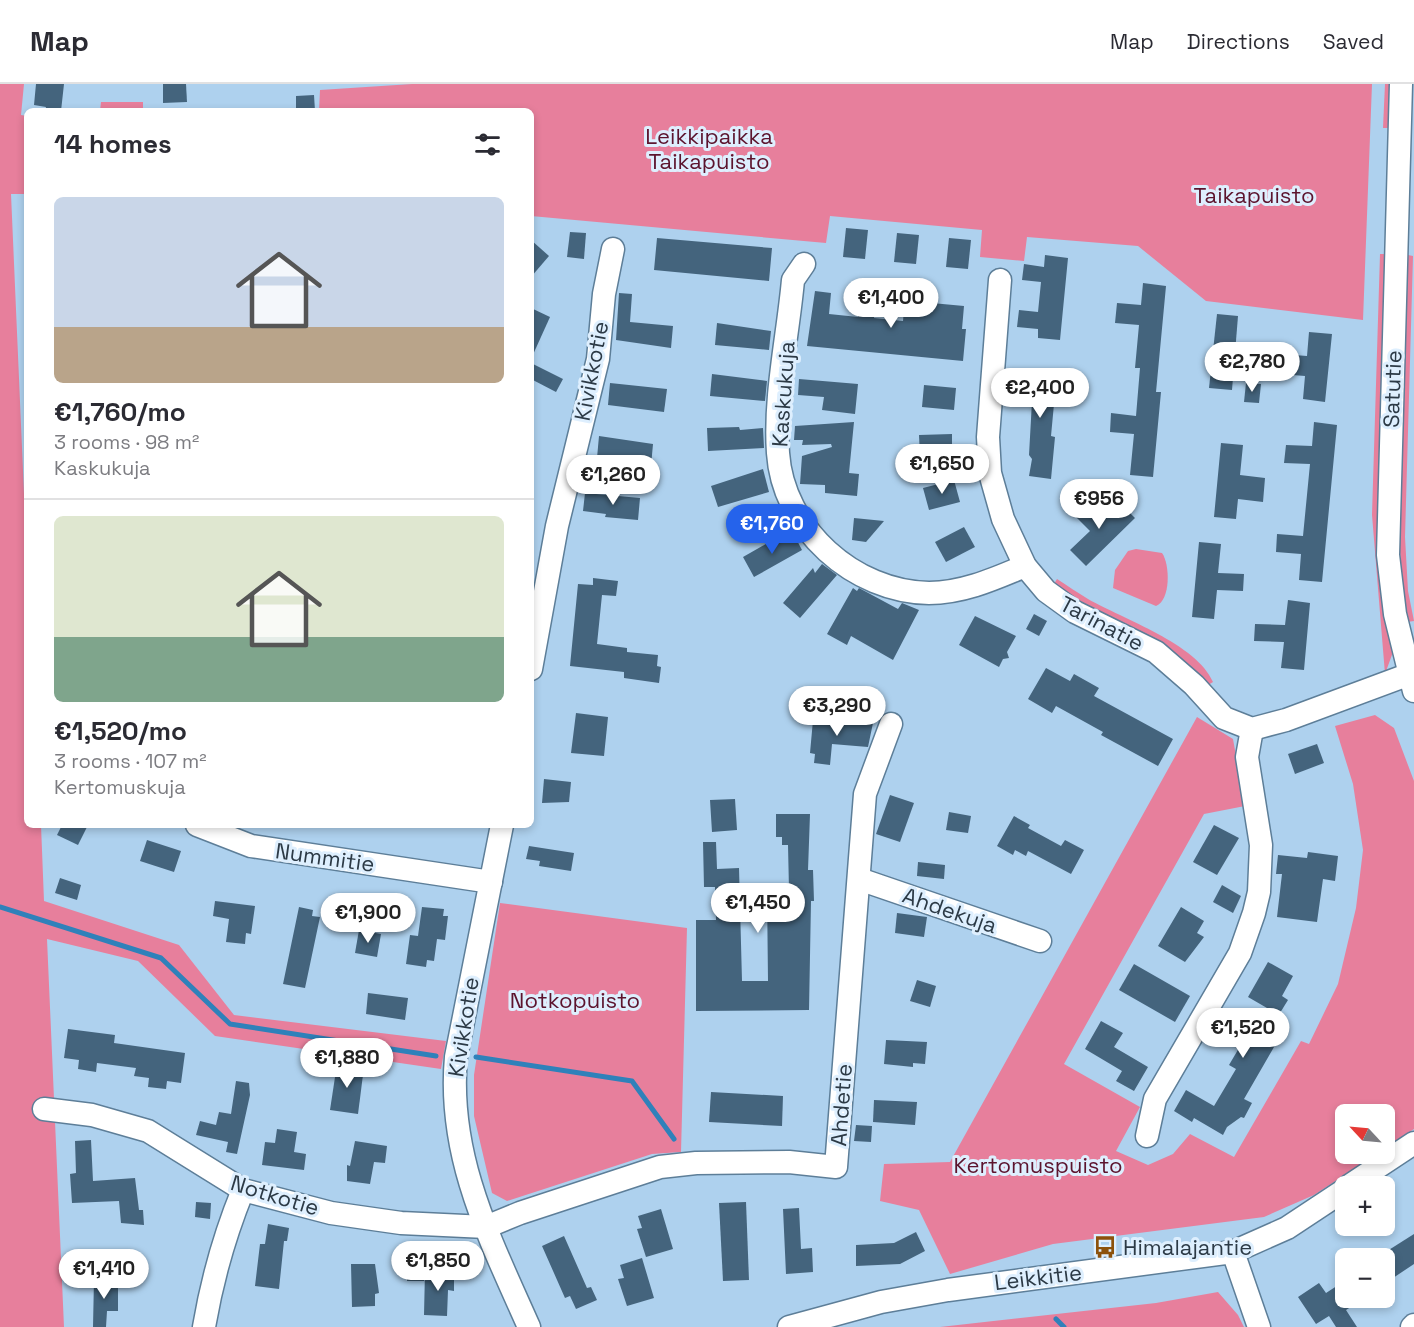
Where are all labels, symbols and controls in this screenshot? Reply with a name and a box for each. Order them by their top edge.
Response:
text: Map [30,23,89,59]
text: Map [1110,28,1154,55]
text: Directions [1187,28,1290,55]
text: Saved [1323,28,1384,55]
park label: Leikkipaikka Taikapuisto [645,122,773,175]
text: 14 homes [54,127,172,161]
icon: filters [471,128,504,161]
park label: Taikapuisto [1194,181,1314,209]
icon: home [225,236,333,344]
pin: €1,400 [842,278,940,329]
text: €1,400 [857,284,925,310]
street label: Kivikkotie [568,319,614,423]
street label: Kaskukuja [765,340,801,448]
pin: €2,780 [1203,342,1301,393]
text: €2,780 [1219,348,1285,374]
street label: Satutie [1377,350,1407,428]
pin: €2,400 [991,368,1089,419]
text: €2,400 [1005,374,1075,400]
text: €1,760/mo [54,395,186,429]
text: 3 rooms · 98 m² [54,429,199,455]
pin: €1,650 [893,444,991,495]
text: €1,650 [909,450,975,476]
text: Kaskukuja [54,455,151,481]
pin: €1,260 [564,455,662,506]
text: €1,260 [580,461,646,487]
pin: €956 [1063,479,1135,530]
text: €956 [1074,485,1124,511]
pin: €1,760 [723,504,821,555]
text: €1,760 [740,510,804,536]
icon: home [225,555,333,663]
street label: Tarinatie [1055,589,1149,657]
pin: €3,290 [788,686,886,737]
text: €3,290 [803,692,871,718]
text: €1,520/mo [54,714,187,748]
text: 3 rooms · 107 m² [54,748,207,774]
text: Kertomuskuja [54,774,186,800]
street label: Nummitie [274,836,376,878]
street label: Ahdekuja [899,881,1001,939]
pin: €1,450 [709,883,807,934]
text: €1,450 [725,889,791,915]
pin: €1,900 [319,893,417,944]
text: €1,900 [335,899,401,925]
street label: Kivikkotie [441,975,485,1079]
park label: Notkopuisto [510,986,640,1014]
pin: €1,520 [1194,1008,1292,1059]
text: €1,520 [1210,1014,1276,1040]
pin: €1,880 [298,1038,396,1089]
text: €1,880 [314,1044,380,1070]
street label: Ahdetie [824,1063,858,1147]
north arrow [1335,1104,1395,1164]
map controls [1335,1104,1395,1308]
park label: Kertomuspuisto [953,1151,1123,1179]
street label: Notkotie [227,1168,323,1222]
button: + [1335,1176,1395,1236]
place label: Himalajantie [1123,1233,1252,1261]
bus stop icon: Himalajantie [1092,1234,1118,1260]
pin: €1,850 [389,1241,487,1292]
text: €1,850 [405,1247,471,1273]
button: − [1335,1248,1395,1308]
pin: €1,410 [55,1249,153,1300]
text: €1,410 [73,1255,135,1281]
street label: Leikkitie [993,1258,1083,1296]

